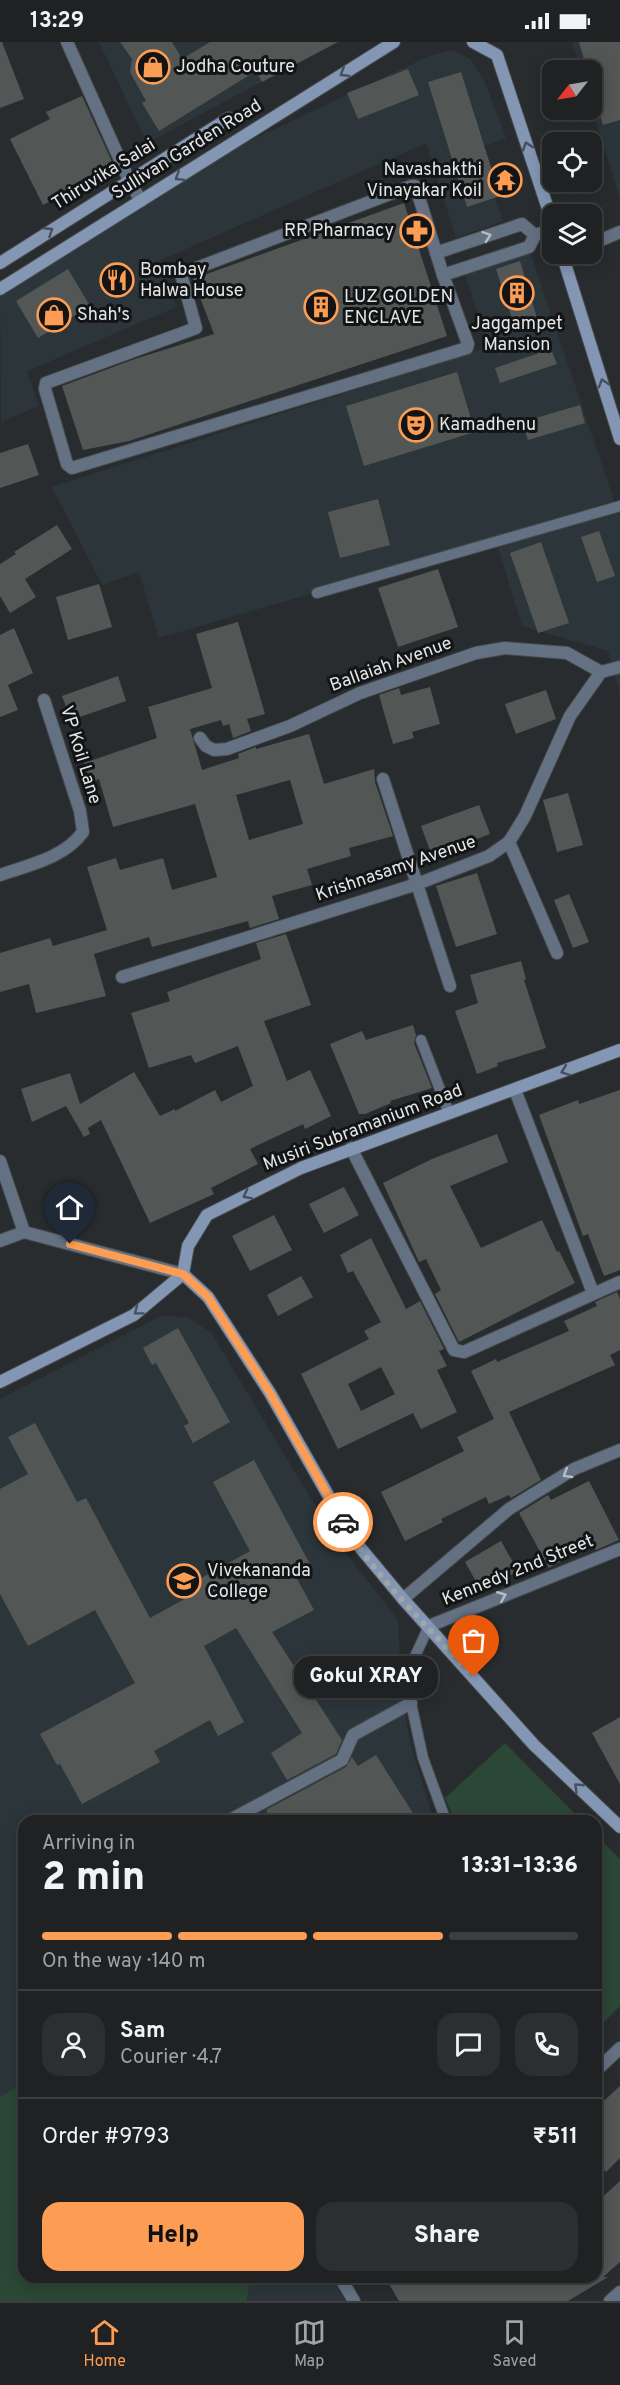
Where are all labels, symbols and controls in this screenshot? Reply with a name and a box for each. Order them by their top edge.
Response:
text: 13:29 [30,8,84,35]
shop icon: Jodha Couture [135,49,171,85]
place label: Jodha Couture [176,56,295,79]
north arrow [542,60,602,120]
map controls [542,60,602,264]
one-way arrow [340,66,351,77]
street label: Sullivan Garden Road [108,95,266,205]
button: locate [542,132,602,192]
street label: Thiruvika Salai [48,134,160,216]
one-way arrow [522,141,535,152]
place label: Navashakthi Vinayakar Koil [367,159,482,203]
temple icon: Navashakthi Vinayakar Koil [487,162,523,198]
one-way arrow [175,169,185,181]
button: layers [542,204,602,264]
pharmacy icon: RR Pharmacy [399,213,435,249]
place label: RR Pharmacy [284,220,394,243]
one-way arrow [43,227,53,239]
one-way arrow [481,231,492,243]
place label: Bombay Halwa House [140,259,243,303]
restaurant icon: Bombay Halwa House [99,262,135,298]
building icon: Jaggampet Mansion [499,275,535,311]
place label: LUZ GOLDEN ENCLAVE [344,286,453,330]
building icon: LUZ GOLDEN ENCLAVE [303,289,339,325]
shop icon: Shah's [36,297,72,333]
place label: Shah's [77,304,130,327]
place label: Jaggampet Mansion [471,313,563,357]
one-way arrow [597,378,610,389]
theatre icon: Kamadhenu [398,407,434,443]
place label: Kamadhenu [439,414,536,437]
street label: Ballaiah Avenue [327,632,455,698]
street label: VP Koil Lane [54,703,106,807]
street label: Krishnasamy Avenue [313,831,479,907]
one-way arrow [561,1063,571,1076]
street label: Musiri Subramanium Road [260,1079,466,1177]
pin [44,1182,95,1244]
one-way arrow [243,1188,254,1199]
icon: home [53,1191,86,1224]
one-way arrow [134,1304,145,1315]
one-way arrow [563,1467,573,1478]
courier [313,1492,373,1552]
icon: car [327,1506,360,1539]
street label: Kennedy 2nd Street [439,1530,597,1612]
place label: Vivekananda College [207,1560,311,1604]
school or university icon: Vivekananda College [166,1563,202,1599]
one-way arrow [496,1591,507,1603]
pin [448,1615,499,1677]
icon: bag [457,1624,490,1657]
callout: Gokul XRAY [294,1656,438,1698]
text: Gokul XRAY [309,1664,423,1690]
one-way arrow [574,1783,584,1794]
text: Arriving in [42,1831,135,1857]
text: 13:31–13:36 [462,1853,578,1880]
text: 2 min [42,1855,145,1904]
text: On the way · 140 m [42,1949,205,1975]
button: person [42,2013,105,2076]
button: chat [437,2013,500,2076]
button: phone [515,2013,578,2076]
text: Sam [120,2018,165,2045]
text: Courier · 4.7 [120,2045,222,2071]
text: Order #9793 [42,2124,170,2151]
text: ₹511 [533,2124,578,2151]
button: Help [42,2202,304,2271]
button: Share [316,2202,578,2271]
tab: Home [83,2316,126,2372]
tab: Map [293,2316,326,2372]
tab: Saved [493,2316,537,2372]

